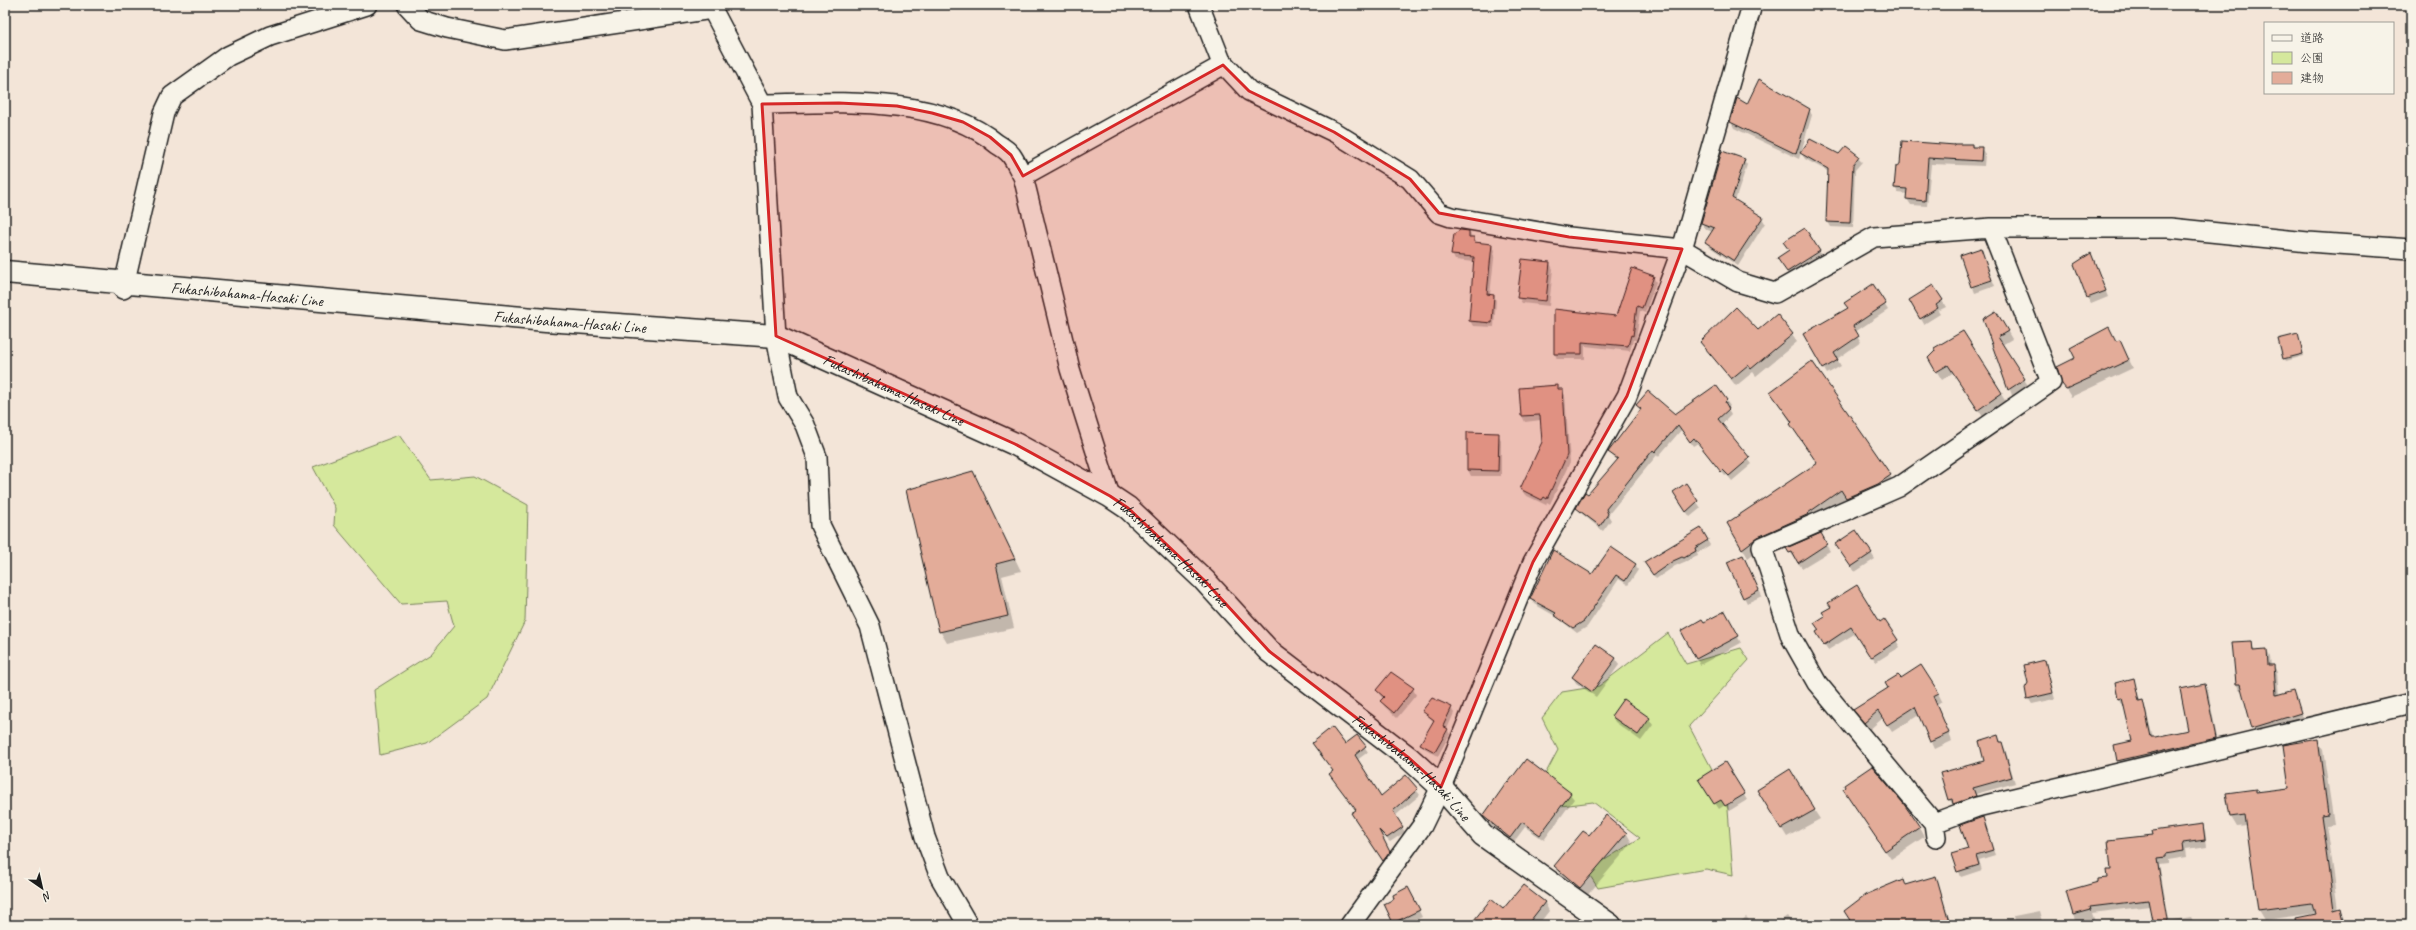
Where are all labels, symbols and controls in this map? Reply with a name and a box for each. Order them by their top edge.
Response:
legend [2264,22,2394,94]
text: 道路 [2300,30,2324,46]
text: 公園 [2300,50,2324,66]
text: 建物 [2300,70,2324,86]
street label: Fukashibahama-Hasaki Line [170,278,326,311]
street label: Fukashibahama-Hasaki Line [493,306,648,338]
street label: Fukashibahama-Hasaki Line [820,350,969,431]
street label: Fukashibahama-Hasaki Line [1109,492,1234,613]
street label: Fukashibahama-Hasaki Line [1348,709,1476,826]
north arrow [22,868,62,908]
text: N [39,889,54,905]

